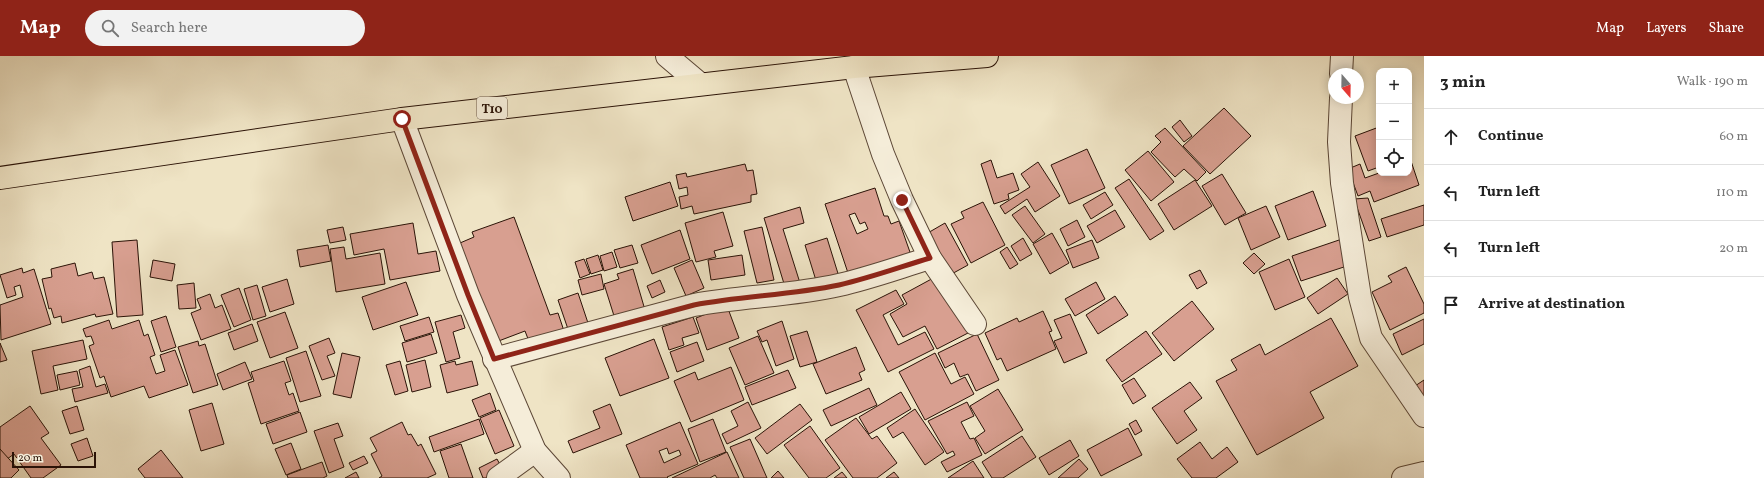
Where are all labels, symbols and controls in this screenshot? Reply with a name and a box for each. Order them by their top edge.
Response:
search box [85,10,365,46]
text: Map [20,15,61,41]
icon: search [99,17,121,39]
text: Search here [131,18,208,39]
text: Map [1596,19,1624,38]
text: Layers [1646,19,1686,38]
text: Share [1708,19,1744,38]
north arrow [1328,68,1364,104]
map controls [1376,68,1412,176]
button: + [1376,68,1412,104]
text: 3 min [1440,71,1486,94]
text: Walk · 190 m [1677,73,1748,91]
road number: T10 [477,97,507,119]
button: − [1376,104,1412,140]
route start [393,110,411,128]
icon: ahead [1440,126,1462,148]
text: Continue [1478,126,1543,147]
text: 60 m [1720,128,1748,146]
button: locate [1376,140,1412,176]
icon: left [1440,182,1462,204]
text: Turn left [1478,182,1540,203]
text: 110 m [1716,184,1748,202]
route end [893,191,911,209]
icon: left [1440,238,1462,260]
text: Turn left [1478,238,1540,259]
text: 20 m [1719,240,1748,258]
icon: arrive [1440,294,1462,316]
text: Arrive at destination [1478,294,1625,315]
scale bar [12,450,96,469]
text: 20 m [18,451,42,466]

